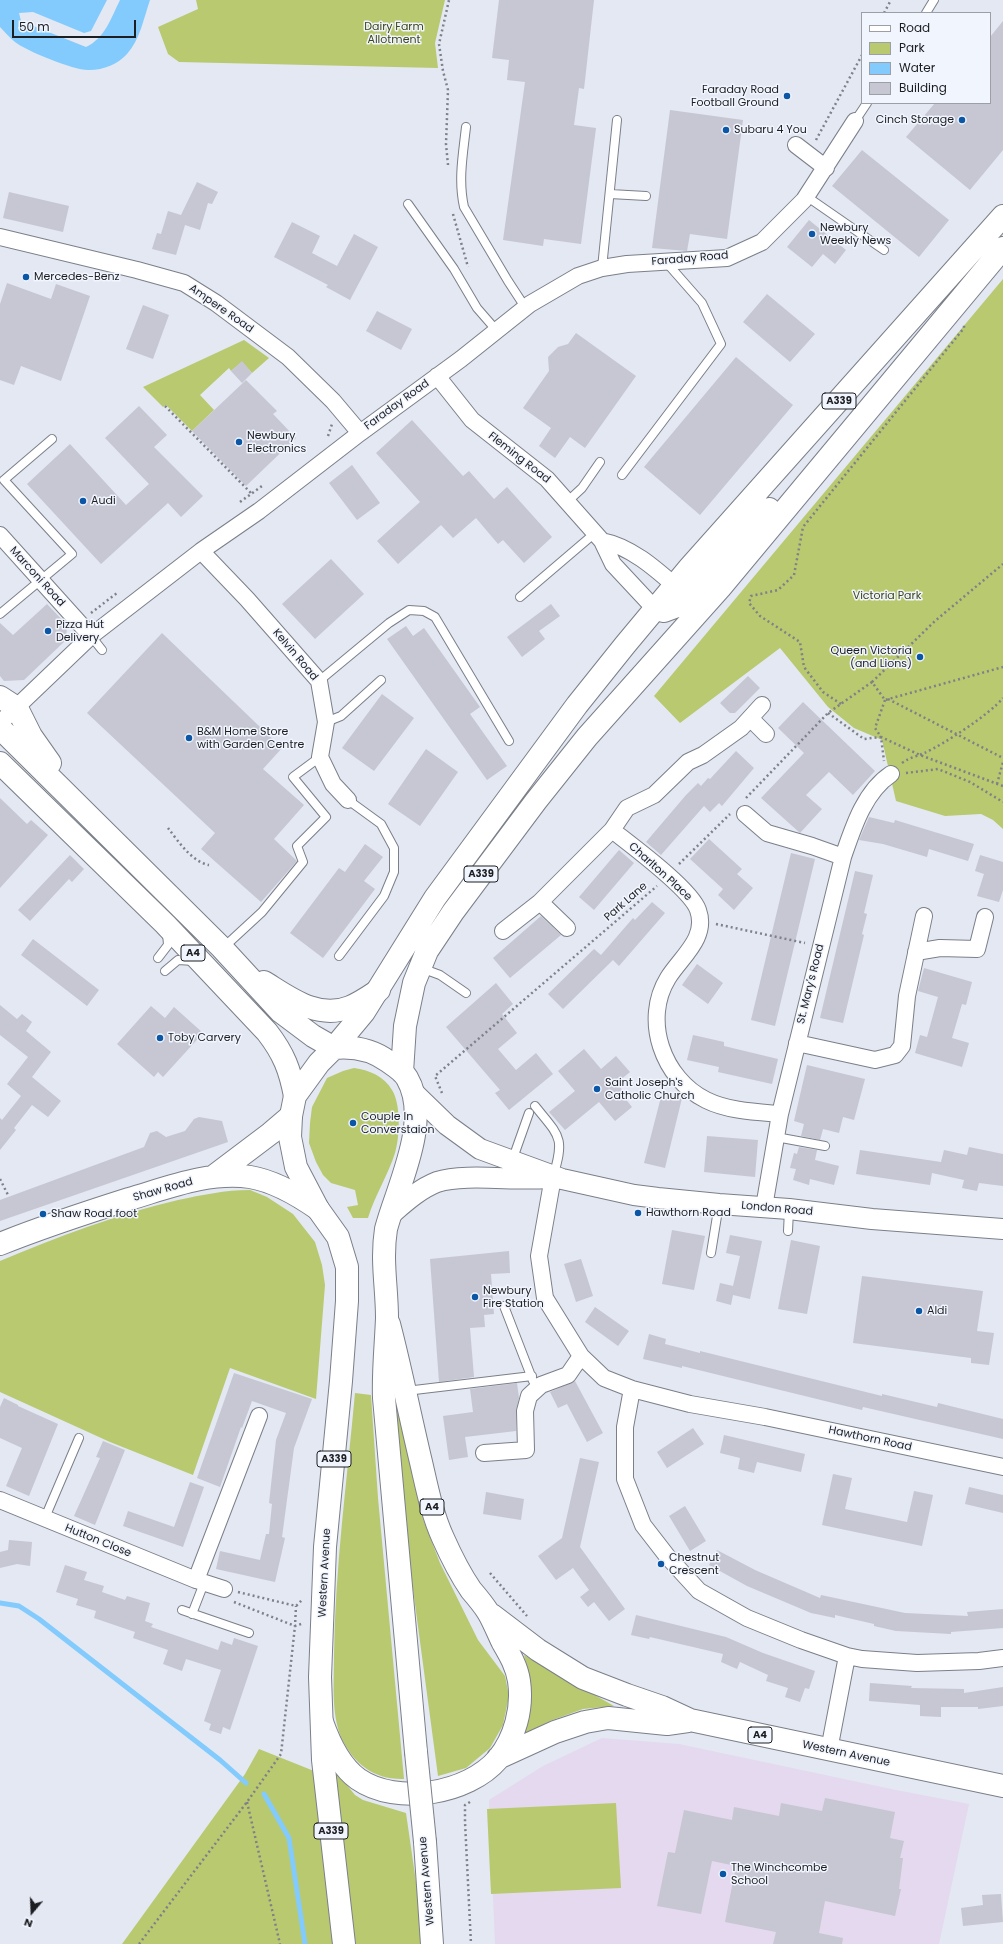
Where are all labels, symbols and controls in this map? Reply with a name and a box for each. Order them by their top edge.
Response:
scale bar [14,12,138,38]
legend [861,12,991,104]
text: 50 m [19,18,50,35]
text: Road [899,19,930,36]
park label: Dairy Farm Allotment [364,20,424,46]
text: Park [899,39,925,56]
text: Water [899,59,935,76]
text: Building [899,79,947,96]
place label: Faraday Road Football Ground [691,83,779,109]
marker: Faraday Road Football Ground [782,91,792,101]
place label: Cinch Storage [876,113,954,127]
marker: Cinch Storage [957,115,967,125]
place label: Subaru 4 You [734,123,807,137]
marker: Subaru 4 You [721,125,731,135]
place label: Newbury Weekly News [820,221,891,247]
marker: Newbury Weekly News [807,229,817,239]
street label: Faraday Road [651,249,729,269]
place label: Mercedes-Benz [34,270,120,284]
marker: Mercedes-Benz [21,272,31,282]
street label: Ampere Road [186,282,256,336]
street label: Faraday Road [362,377,432,433]
road number: A339 [822,393,856,409]
place label: Newbury Electronics [247,429,306,455]
street label: Fleming Road [485,430,553,486]
marker: Newbury Electronics [234,437,244,447]
place label: Audi [91,494,116,508]
marker: Audi [78,496,88,506]
street label: Marconi Road [7,544,67,610]
park label: Victoria Park [853,589,921,603]
place label: Pizza Hut Delivery [56,618,104,644]
marker: Pizza Hut Delivery [43,626,53,636]
street label: Kelvin Road [270,626,320,684]
place label: Queen Victoria (and Lions) [831,644,912,670]
marker: Queen Victoria (and Lions) [915,652,925,662]
place label: B&M Home Store with Garden Centre [197,725,304,751]
marker: B&M Home Store with Garden Centre [184,733,194,743]
street label: Charlton Place [626,840,694,904]
road number: A339 [464,866,498,882]
street label: Park Lane [602,880,650,924]
street label: St. Mary's Road [795,943,827,1025]
road number: A4 [181,945,205,961]
place label: Toby Carvery [168,1031,241,1045]
marker: Toby Carvery [155,1033,165,1043]
place label: Saint Joseph's Catholic Church [605,1076,694,1102]
marker: Saint Joseph's Catholic Church [592,1084,602,1094]
place label: Couple In Converstaion [361,1110,435,1136]
marker: Couple In Converstaion [348,1118,358,1128]
street label: Shaw Road [132,1175,194,1205]
street label: London Road [741,1199,813,1219]
place label: Hawthorn Road [646,1206,731,1220]
place label: Shaw Road foot [51,1207,137,1221]
marker: Hawthorn Road [633,1208,643,1218]
marker: Shaw Road foot [38,1209,48,1219]
place label: Newbury Fire Station [483,1284,544,1310]
marker: Newbury Fire Station [470,1292,480,1302]
place label: Aldi [927,1304,947,1318]
marker: Aldi [914,1306,924,1316]
street label: Hawthorn Road [827,1424,913,1454]
road number: A339 [317,1451,351,1467]
road number: A4 [420,1499,444,1515]
street label: Hutton Close [63,1522,133,1560]
street label: Western Avenue [316,1528,334,1618]
place label: Chestnut Crescent [669,1551,719,1577]
marker: Chestnut Crescent [656,1559,666,1569]
road number: A4 [748,1727,772,1743]
street label: Western Avenue [801,1738,891,1770]
road number: A339 [314,1823,348,1839]
street label: Western Avenue [417,1836,437,1926]
place label: The Winchcombe School [731,1861,827,1887]
marker: The Winchcombe School [718,1869,728,1879]
north arrow [12,1892,52,1932]
text: N [22,1914,35,1932]

